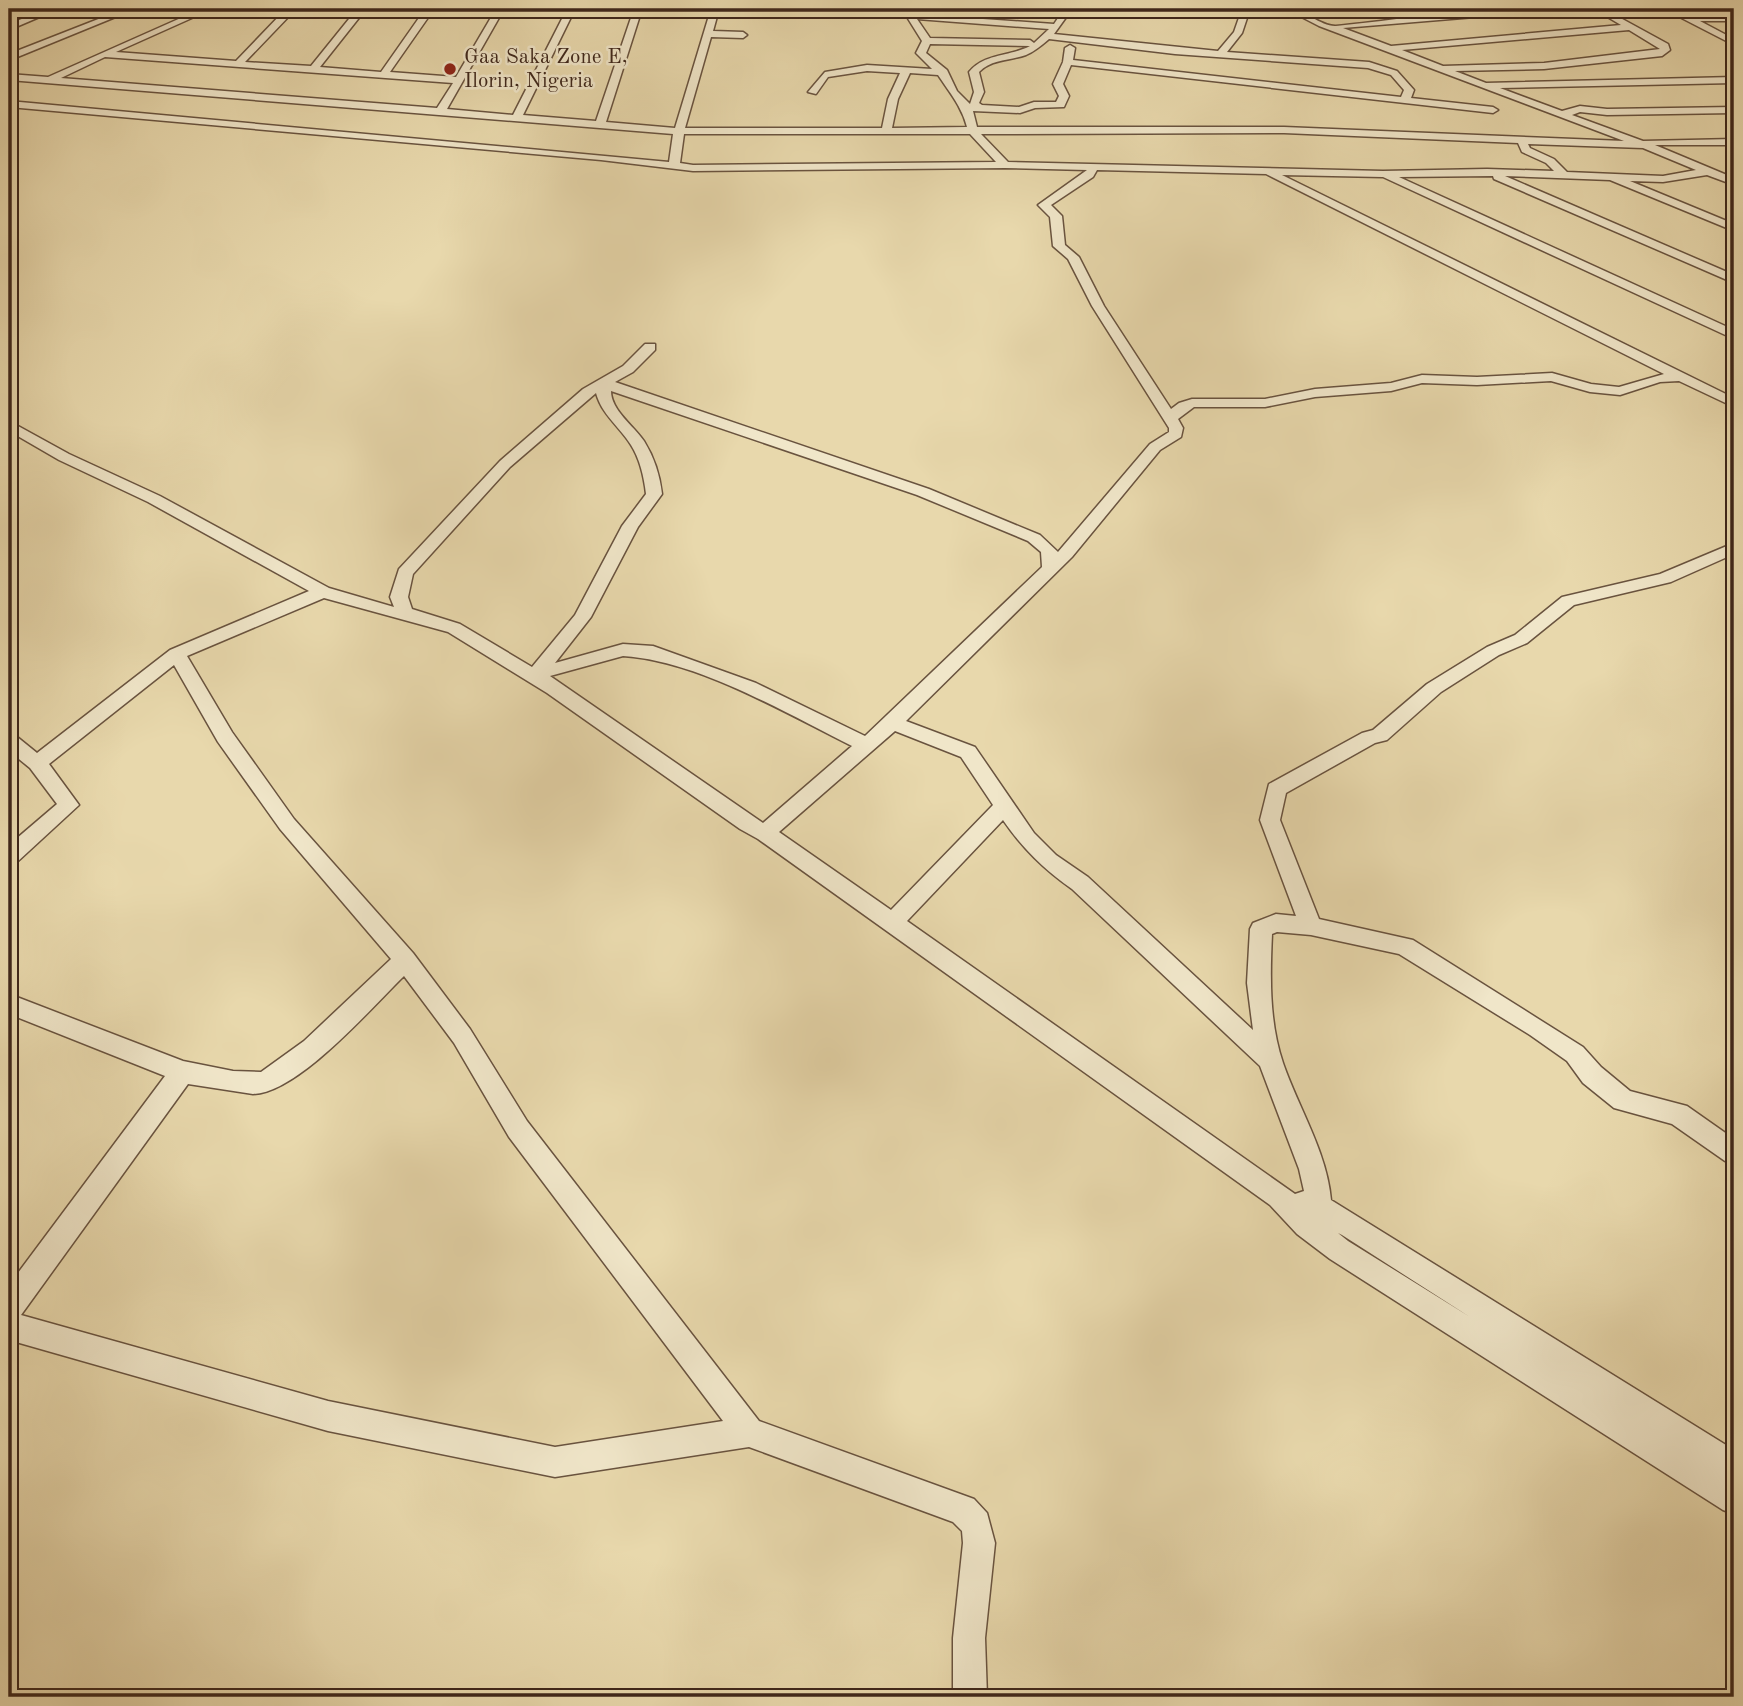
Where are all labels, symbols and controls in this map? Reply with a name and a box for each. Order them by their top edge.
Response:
place label: Gaa Saka Zone E, Ilorin, Nigeria [464,47,628,92]
marker: Gaa Saka Zone E, Ilorin, Nigeria [442,61,458,77]

